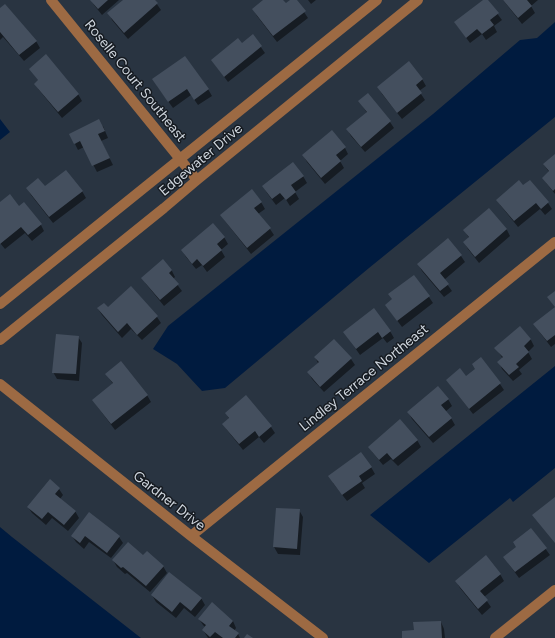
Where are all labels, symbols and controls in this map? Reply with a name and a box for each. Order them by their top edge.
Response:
street label: Roselle Court Southeast [81,17,189,145]
street label: Edgewater Drive [156,120,246,200]
street label: Lindley Terrace Northeast [296,321,432,435]
street label: Gardner Drive [130,468,208,534]

